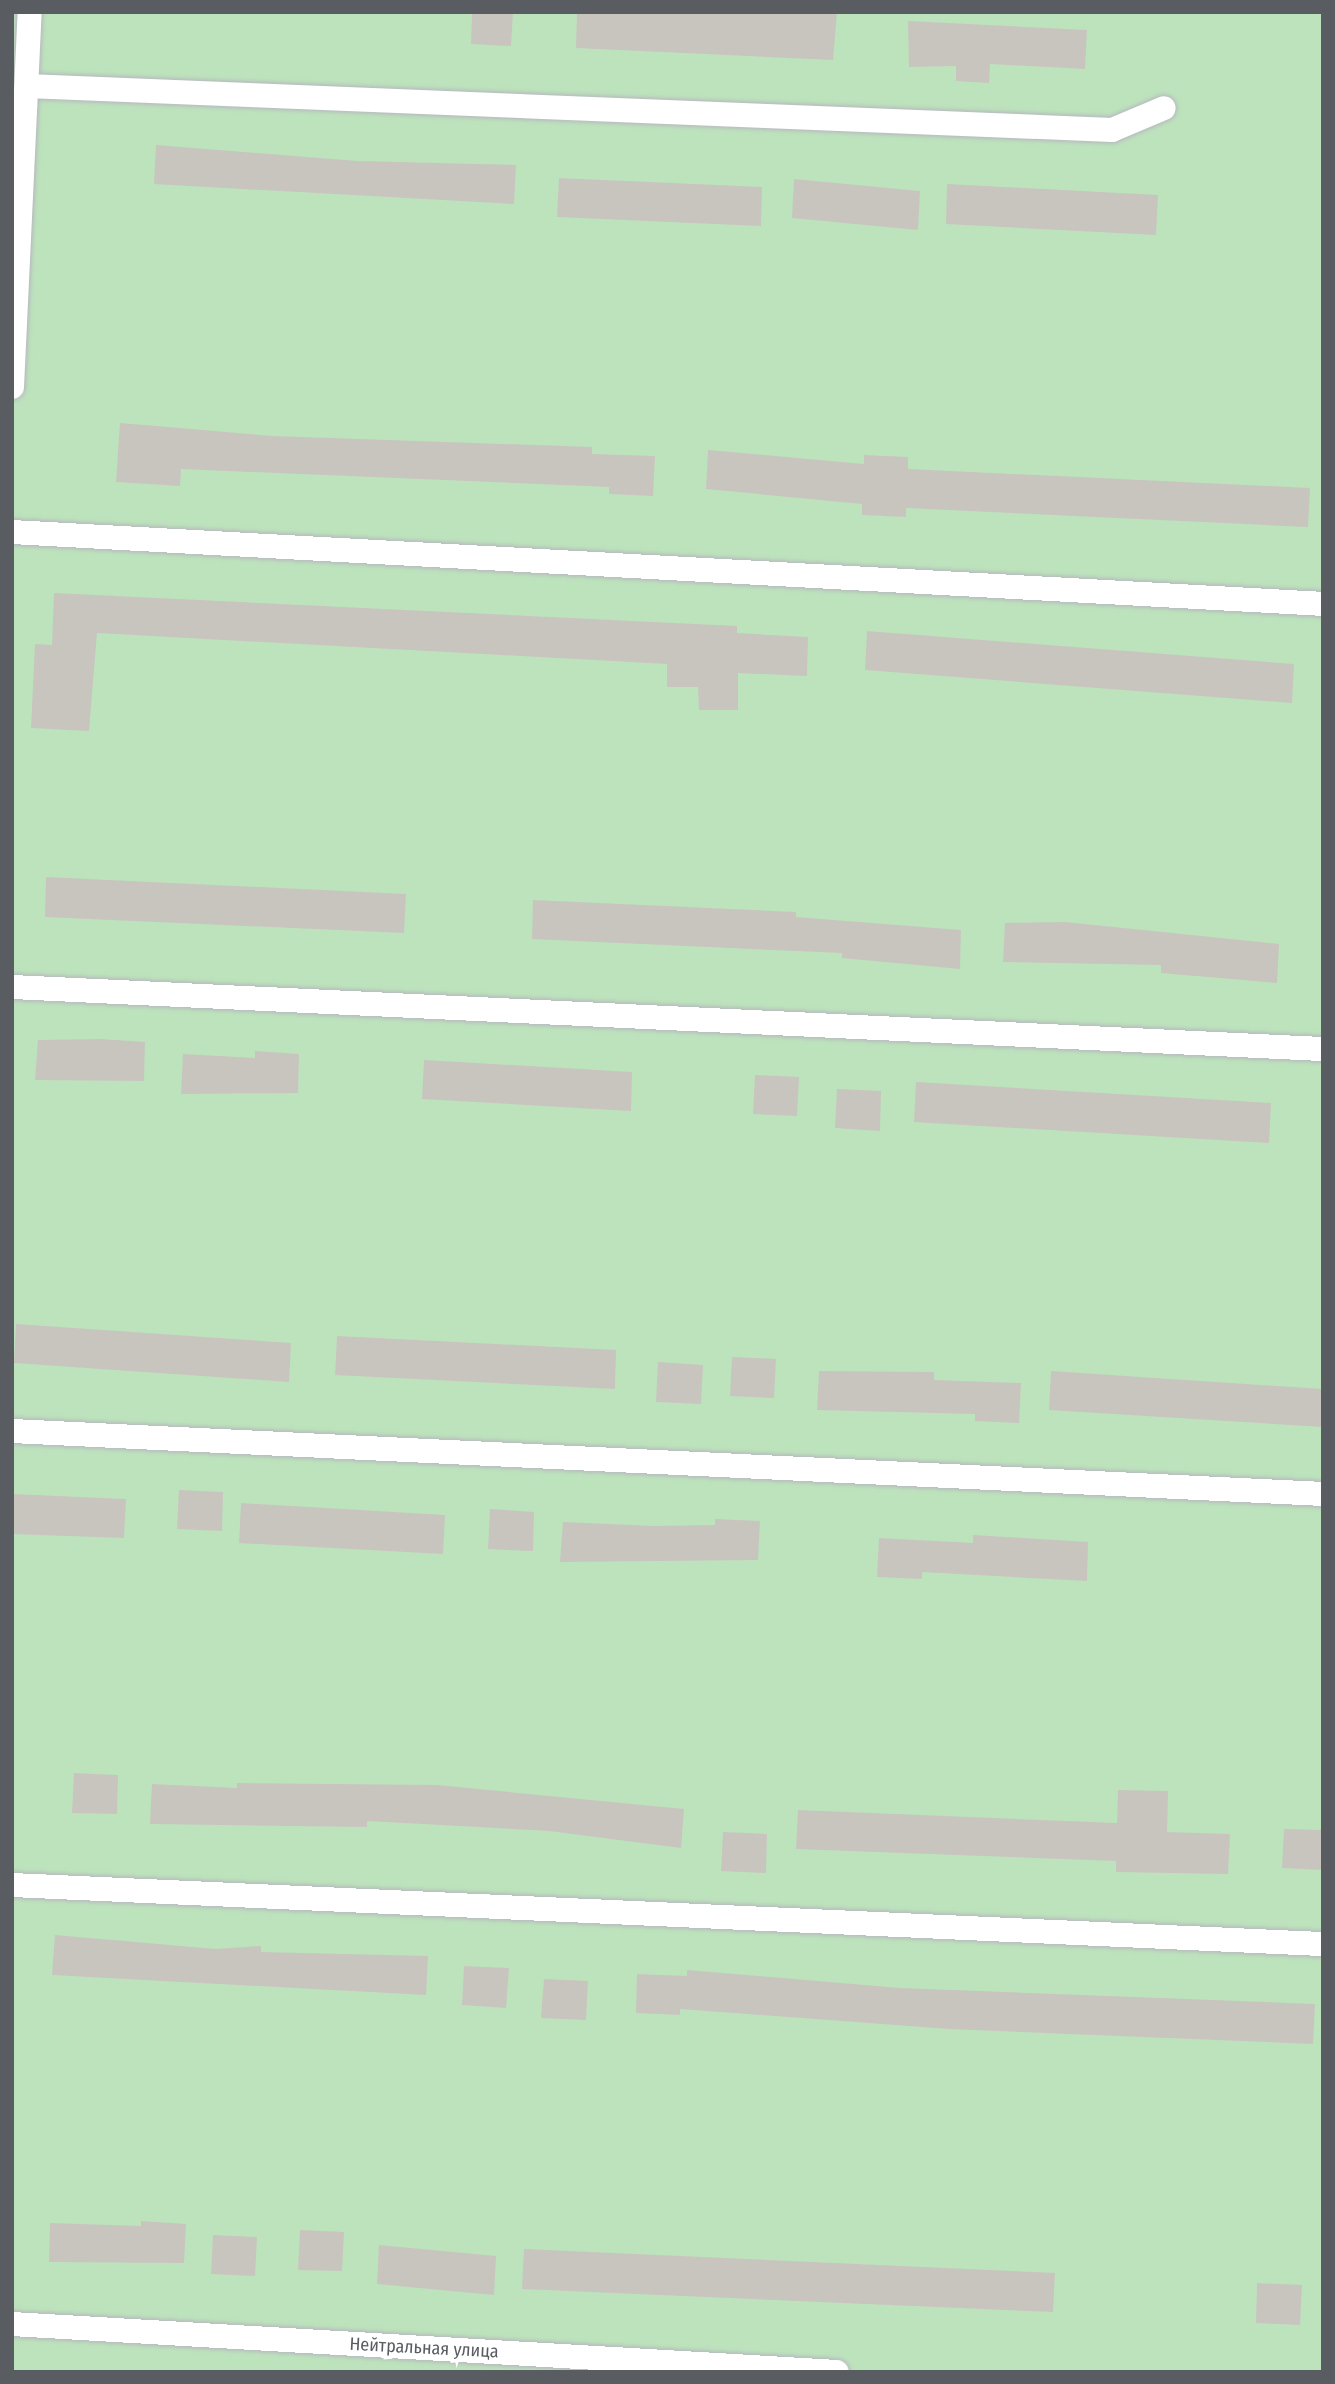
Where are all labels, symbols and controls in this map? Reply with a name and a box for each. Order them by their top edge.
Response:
street label: Нейтральная улица [349,2333,499,2363]

